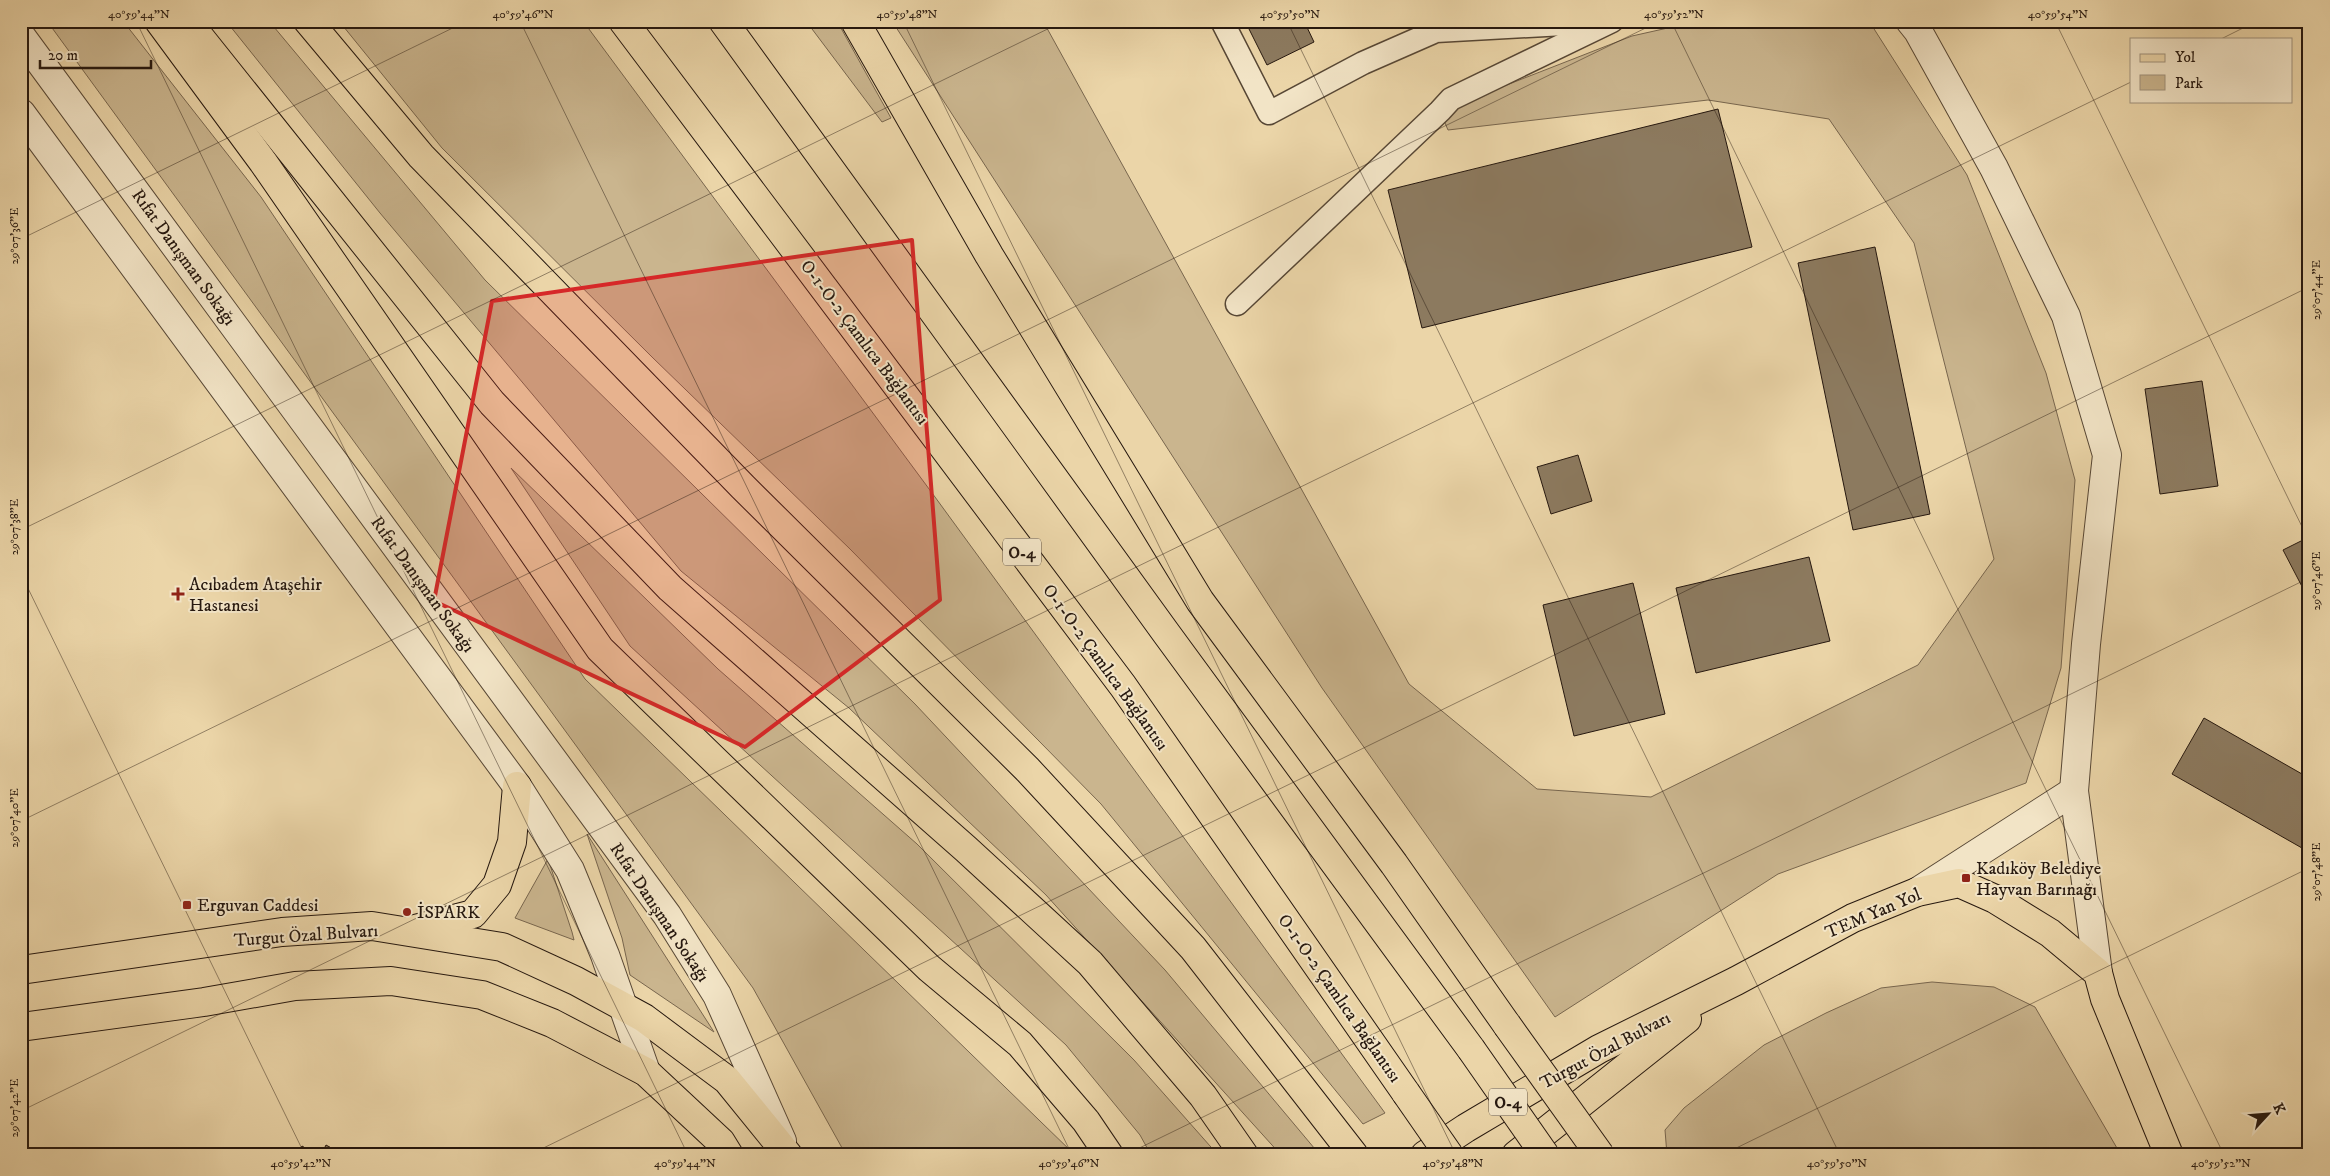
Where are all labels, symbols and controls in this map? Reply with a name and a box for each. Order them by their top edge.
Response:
text: 40°59'44"N [108,7,170,22]
text: 40°59'46"N [492,7,554,22]
text: 40°59'48"N [877,7,938,22]
text: 40°59'50"N [1260,7,1320,22]
text: 40°59'52"N [1644,7,1704,22]
text: 40°59'54"N [2028,7,2088,22]
scale bar [40,38,151,70]
legend [2130,38,2292,102]
text: 20 m [48,46,78,65]
text: Yol [2175,48,2196,67]
text: Park [2175,74,2204,93]
street label: Rıfat Danışman Sokağı [126,185,240,330]
text: 29°07'36"E [7,207,22,264]
street label: O-1-O-2 Çamlıca Bağlantısı [795,256,933,429]
text: 29°07'44"E [2309,260,2324,320]
text: 29°07'38"E [7,498,22,555]
street label: Rıfat Danışman Sokağı [365,512,479,657]
road number: O-4 [1003,538,1041,566]
text: 29°07'46"E [2309,551,2324,611]
place label: Acıbadem Ataşehir Hastanesi [189,574,322,617]
street label: O-1-O-2 Çamlıca Bağlantısı [1037,580,1173,755]
marker: Acıbadem Ataşehir Hastanesi [171,587,185,601]
text: 29°07'40"E [7,788,22,848]
street label: Rıfat Danışman Sokağı [604,839,714,986]
text: 29°07'48"E [2309,842,2324,901]
place label: Kadıköy Belediye Hayvan Barınağı [1976,858,2101,901]
marker: Kadıköy Belediye Hayvan Barınağı [1960,872,1972,884]
street label: TEM Yan Yol [1822,884,1925,944]
place label: Erguvan Caddesi [197,895,318,917]
marker: Erguvan Caddesi [181,899,193,911]
place label: İSPARK [417,901,480,924]
marker: İSPARK [401,906,413,918]
street label: O-1-O-2 Çamlıca Bağlantısı [1273,910,1406,1087]
street label: Turgut Özal Bulvarı [233,920,379,952]
street label: Turgut Özal Bulvarı [1537,1007,1674,1095]
text: 29°07'42"E [7,1078,22,1137]
road number: O-4 [1489,1088,1527,1116]
north arrow [2242,1088,2292,1138]
text: K [2269,1100,2290,1118]
text: 40°59'42"N [271,1156,332,1171]
text: 40°59'44"N [654,1156,716,1171]
text: 40°59'46"N [1038,1156,1100,1171]
text: 40°59'48"N [1423,1156,1484,1171]
text: 40°59'50"N [1807,1156,1867,1171]
text: 40°59'52"N [2191,1156,2251,1171]

